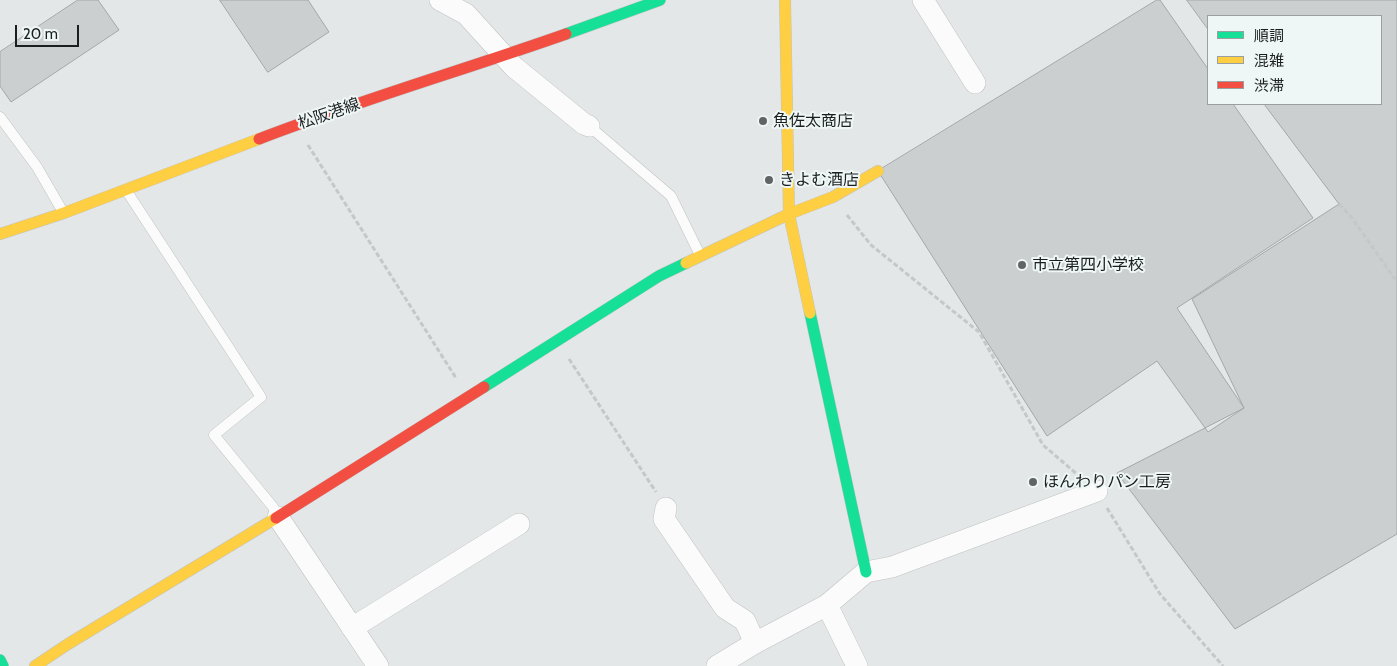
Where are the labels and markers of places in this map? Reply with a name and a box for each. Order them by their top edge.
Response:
place label: 魚佐太商店 [773,111,853,131]
marker: 魚佐太商店 [757,115,769,127]
place label: きよむ酒店 [779,170,859,190]
marker: きよむ酒店 [763,174,775,186]
place label: 市立第四小学校 [1032,255,1144,275]
marker: 市立第四小学校 [1016,259,1028,271]
place label: ほんわりパン工房 [1043,472,1171,492]
marker: ほんわりパン工房 [1027,476,1039,488]

